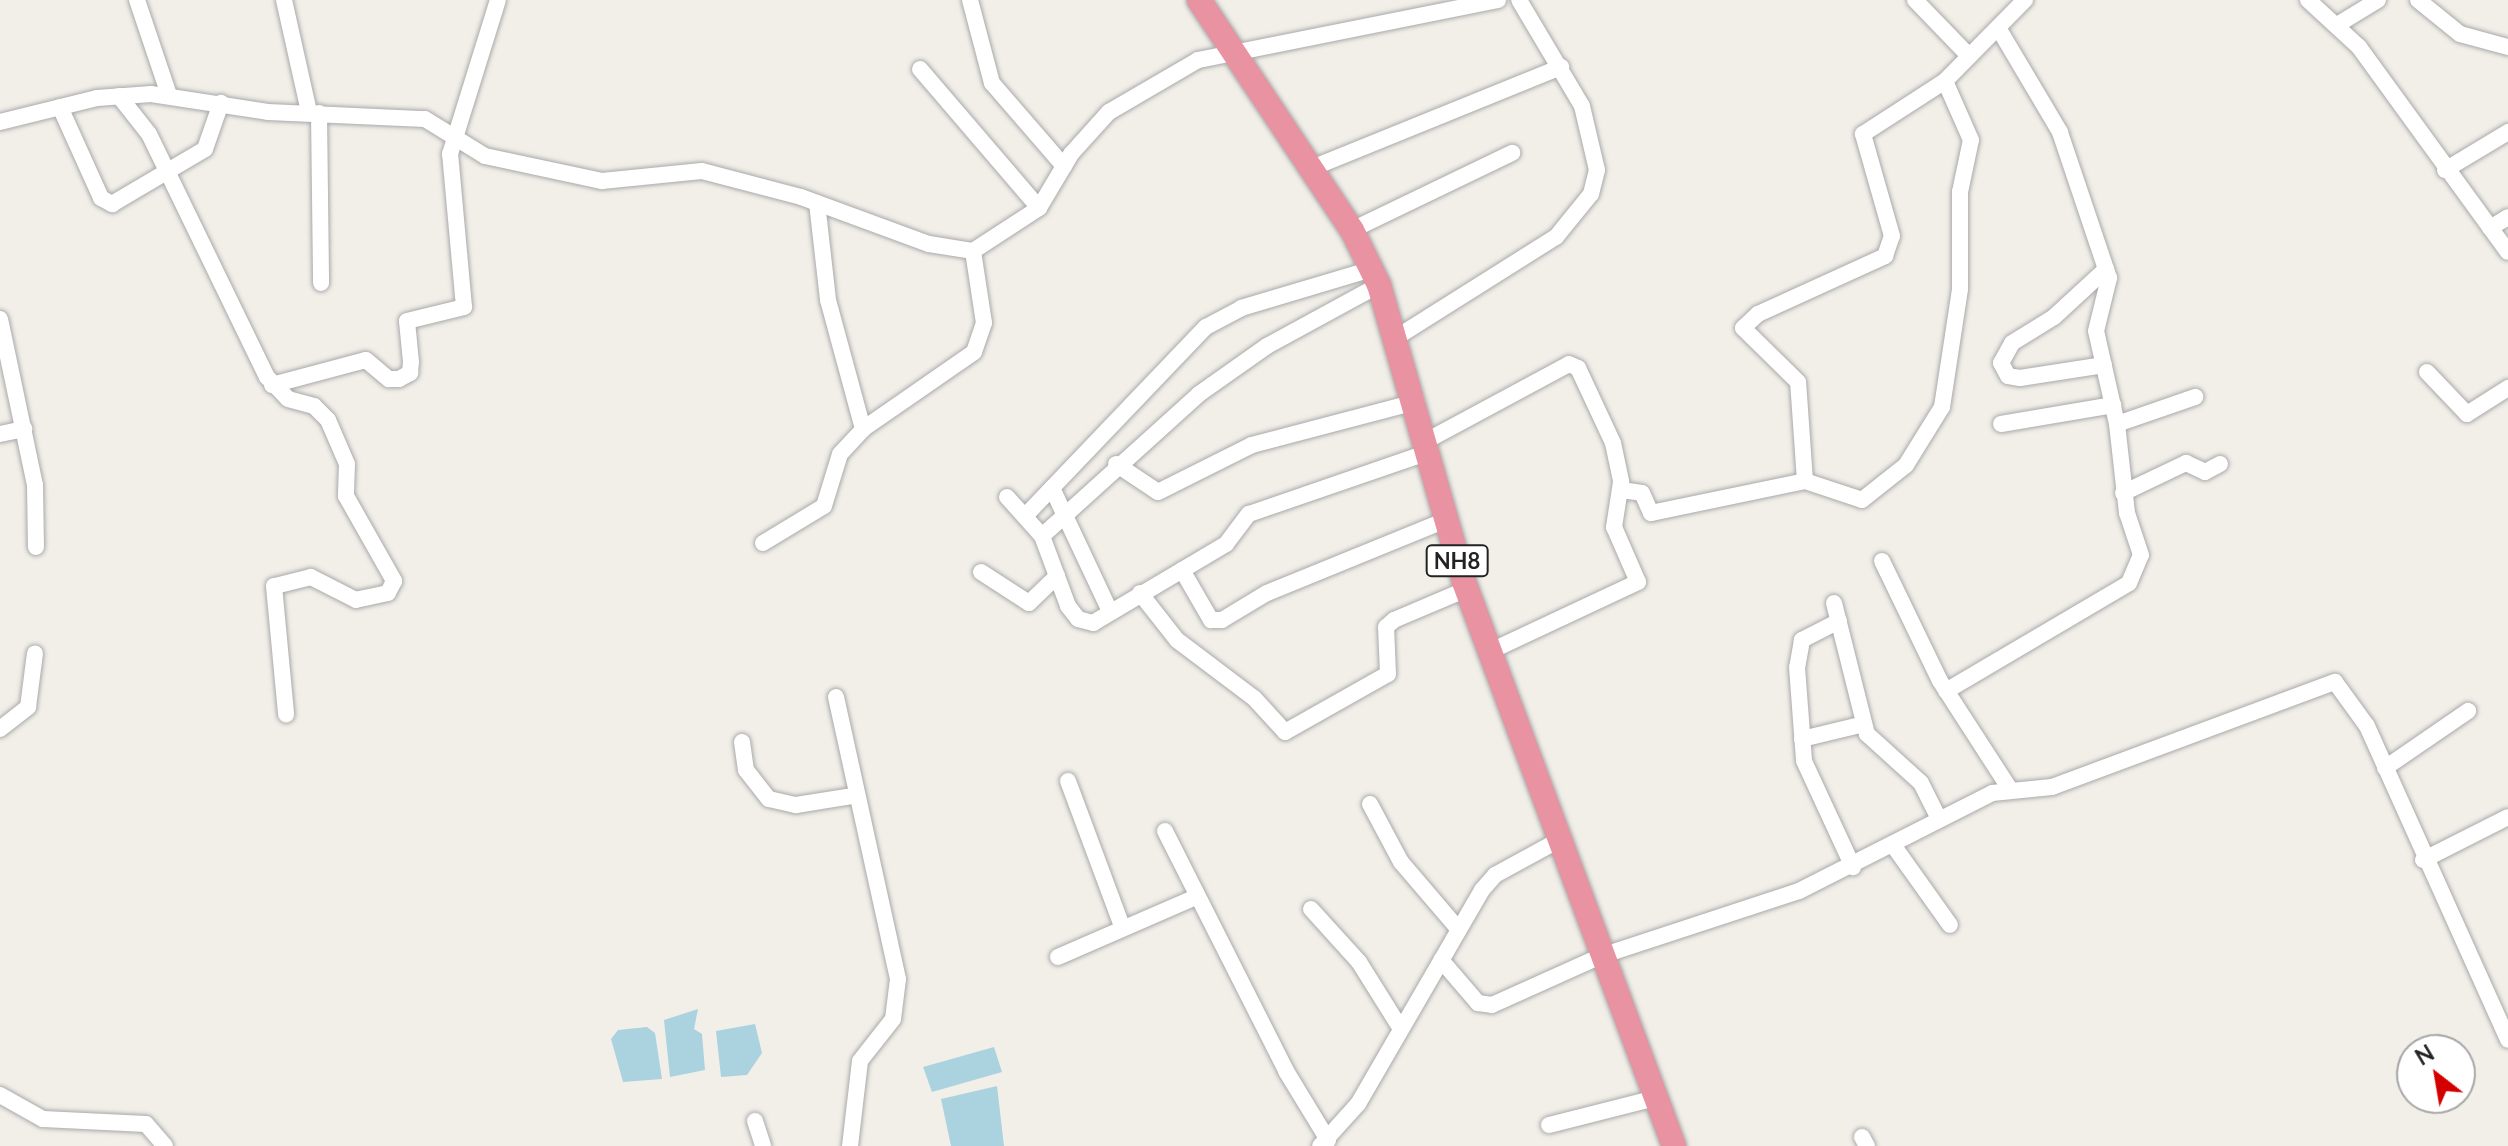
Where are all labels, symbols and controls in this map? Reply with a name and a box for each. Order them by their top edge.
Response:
road number: NH8 [1425,543,1489,579]
north arrow [2396,1034,2476,1114]
text: N [2410,1039,2439,1071]

